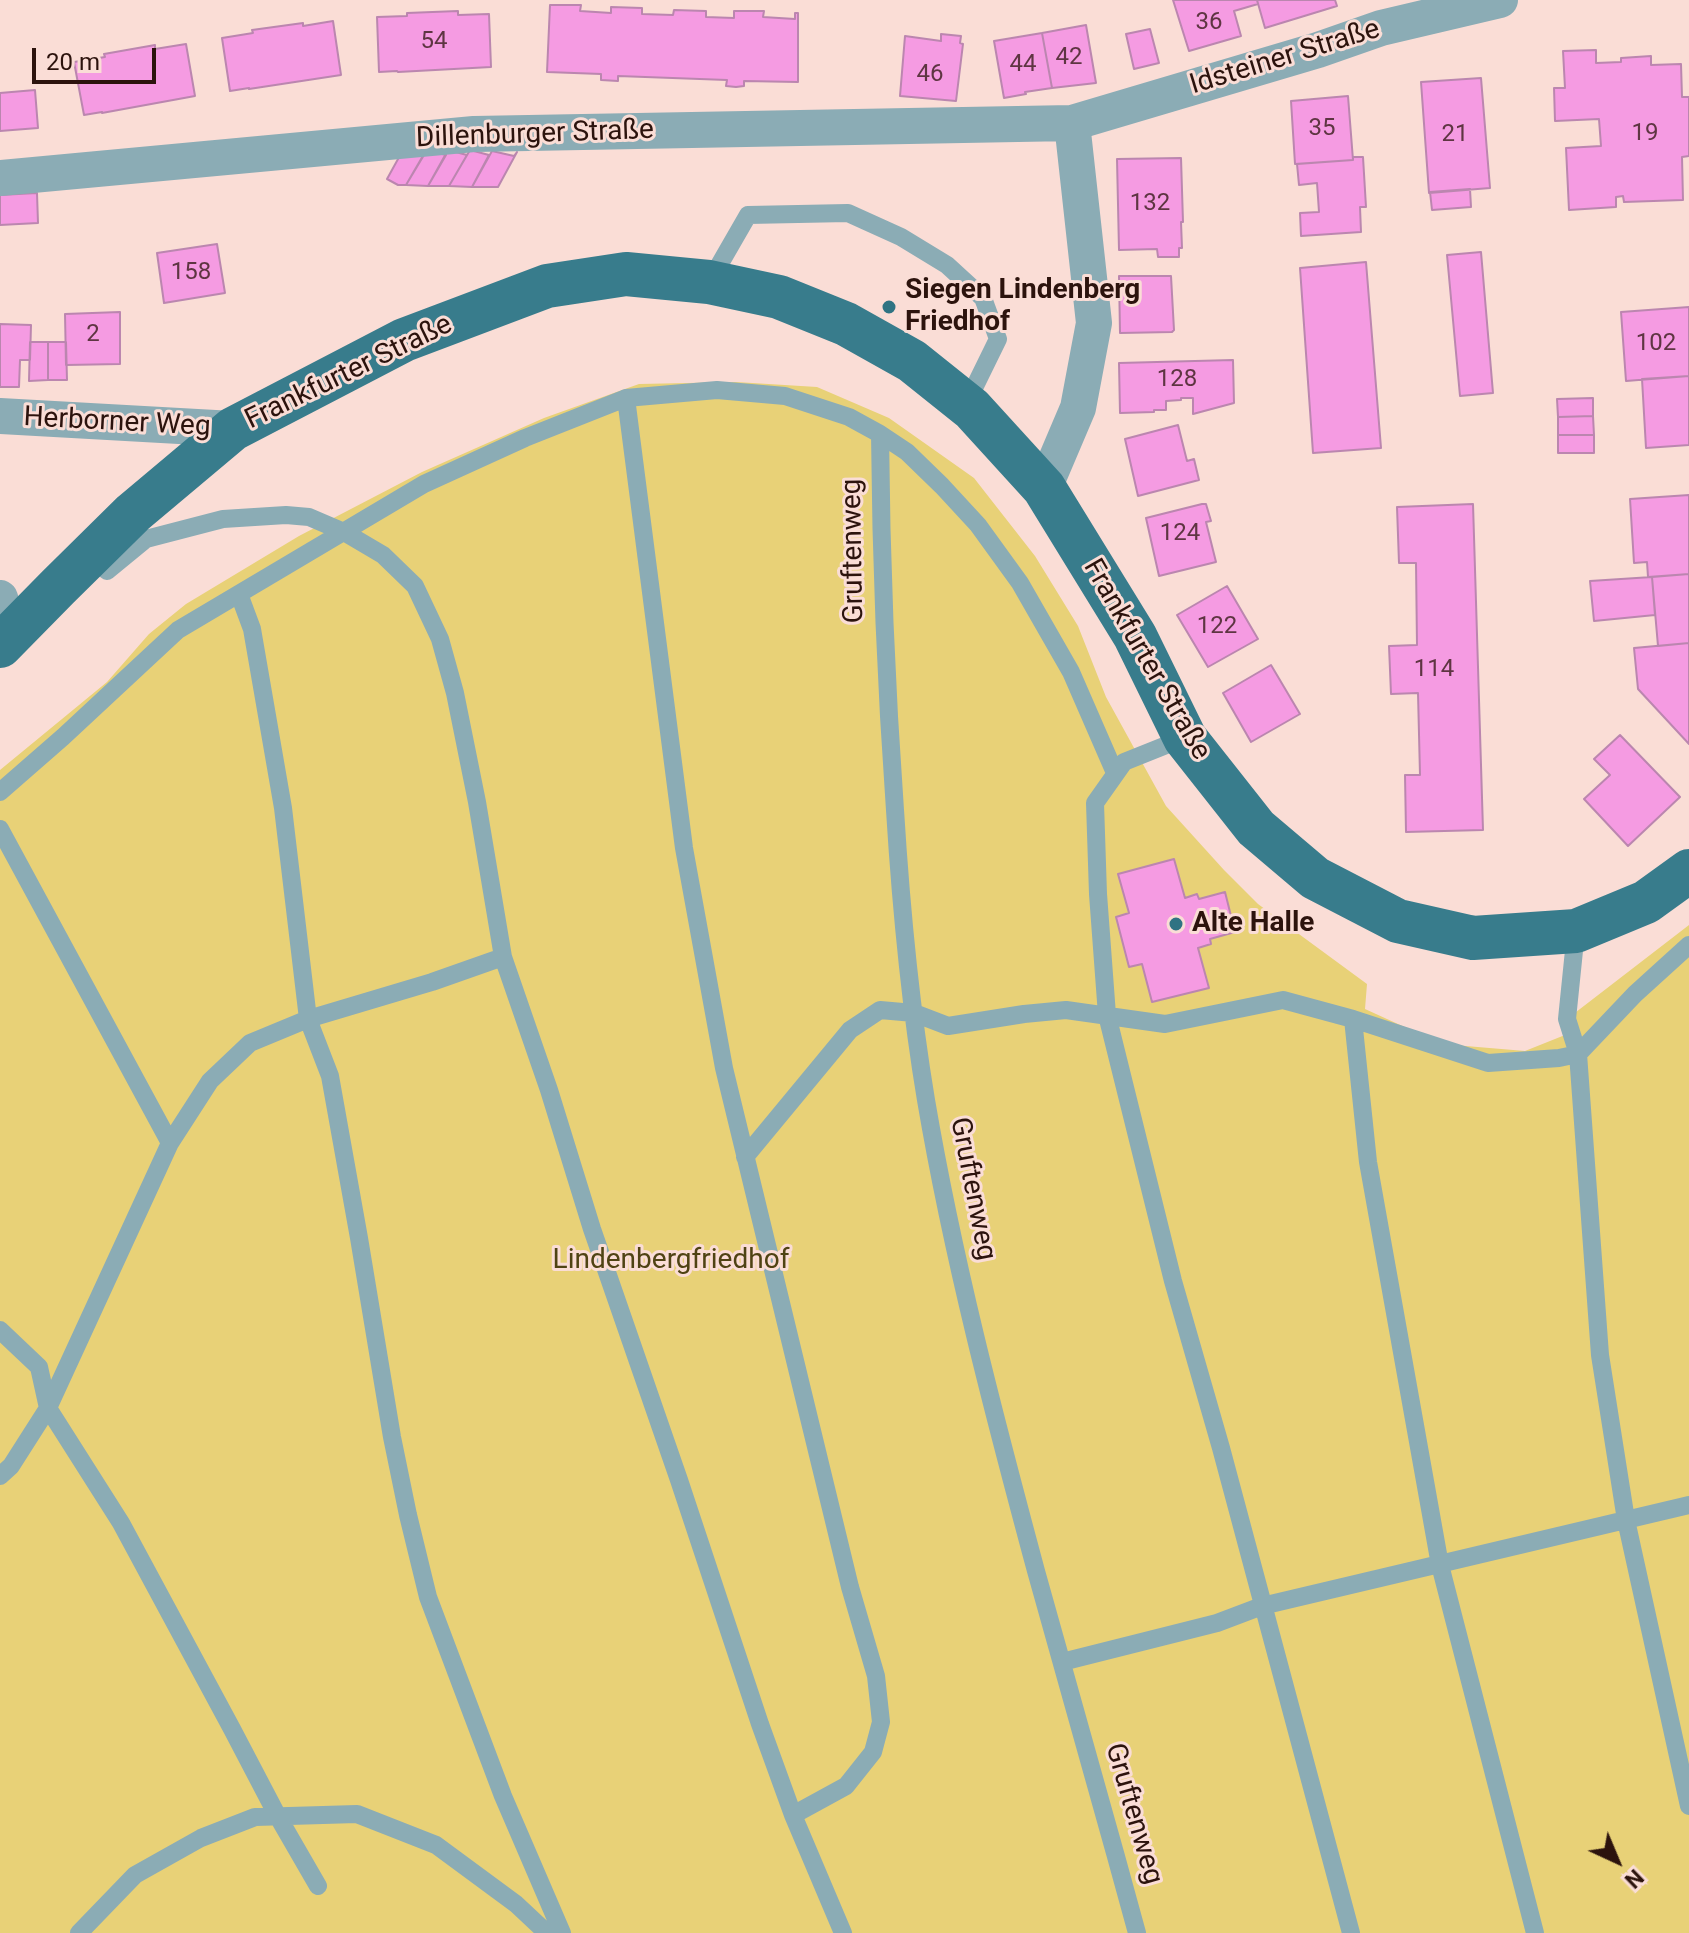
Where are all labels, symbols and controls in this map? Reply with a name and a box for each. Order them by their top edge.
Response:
house number: 36 [1196,9,1222,37]
street label: Idsteiner Straße [1186,13,1384,103]
house number: 54 [421,28,447,56]
scale bar [36,32,160,82]
house number: 42 [1056,44,1082,72]
text: 20 m [46,48,100,76]
house number: 44 [1010,51,1036,79]
house number: 46 [917,61,943,89]
street label: Dillenburger Straße [416,114,654,156]
house number: 35 [1309,115,1335,143]
house number: 19 [1632,120,1658,148]
house number: 21 [1442,121,1468,149]
house number: 132 [1130,190,1170,218]
house number: 158 [171,259,211,287]
place label: Siegen Lindenberg Friedhof [905,274,1140,340]
marker: Siegen Lindenberg Friedhof [880,298,898,316]
street label: Frankfurter Straße [240,308,458,438]
house number: 2 [86,321,100,349]
house number: 102 [1636,330,1676,358]
house number: 128 [1157,366,1197,394]
street label: Herborner Weg [23,401,211,445]
street label: Gruftenweg [836,478,872,624]
house number: 124 [1160,520,1200,548]
street label: Frankfurter Straße [1075,554,1217,766]
house number: 122 [1197,613,1237,641]
house number: 114 [1414,656,1454,684]
place label: Alte Halle [1192,907,1314,941]
marker: Alte Halle [1167,915,1185,933]
street label: Gruftenweg [942,1115,1002,1263]
park label: Lindenbergfriedhof [553,1244,789,1278]
street label: Gruftenweg [1097,1740,1169,1888]
north arrow [1577,1821,1657,1901]
text: N [1620,1864,1648,1893]

